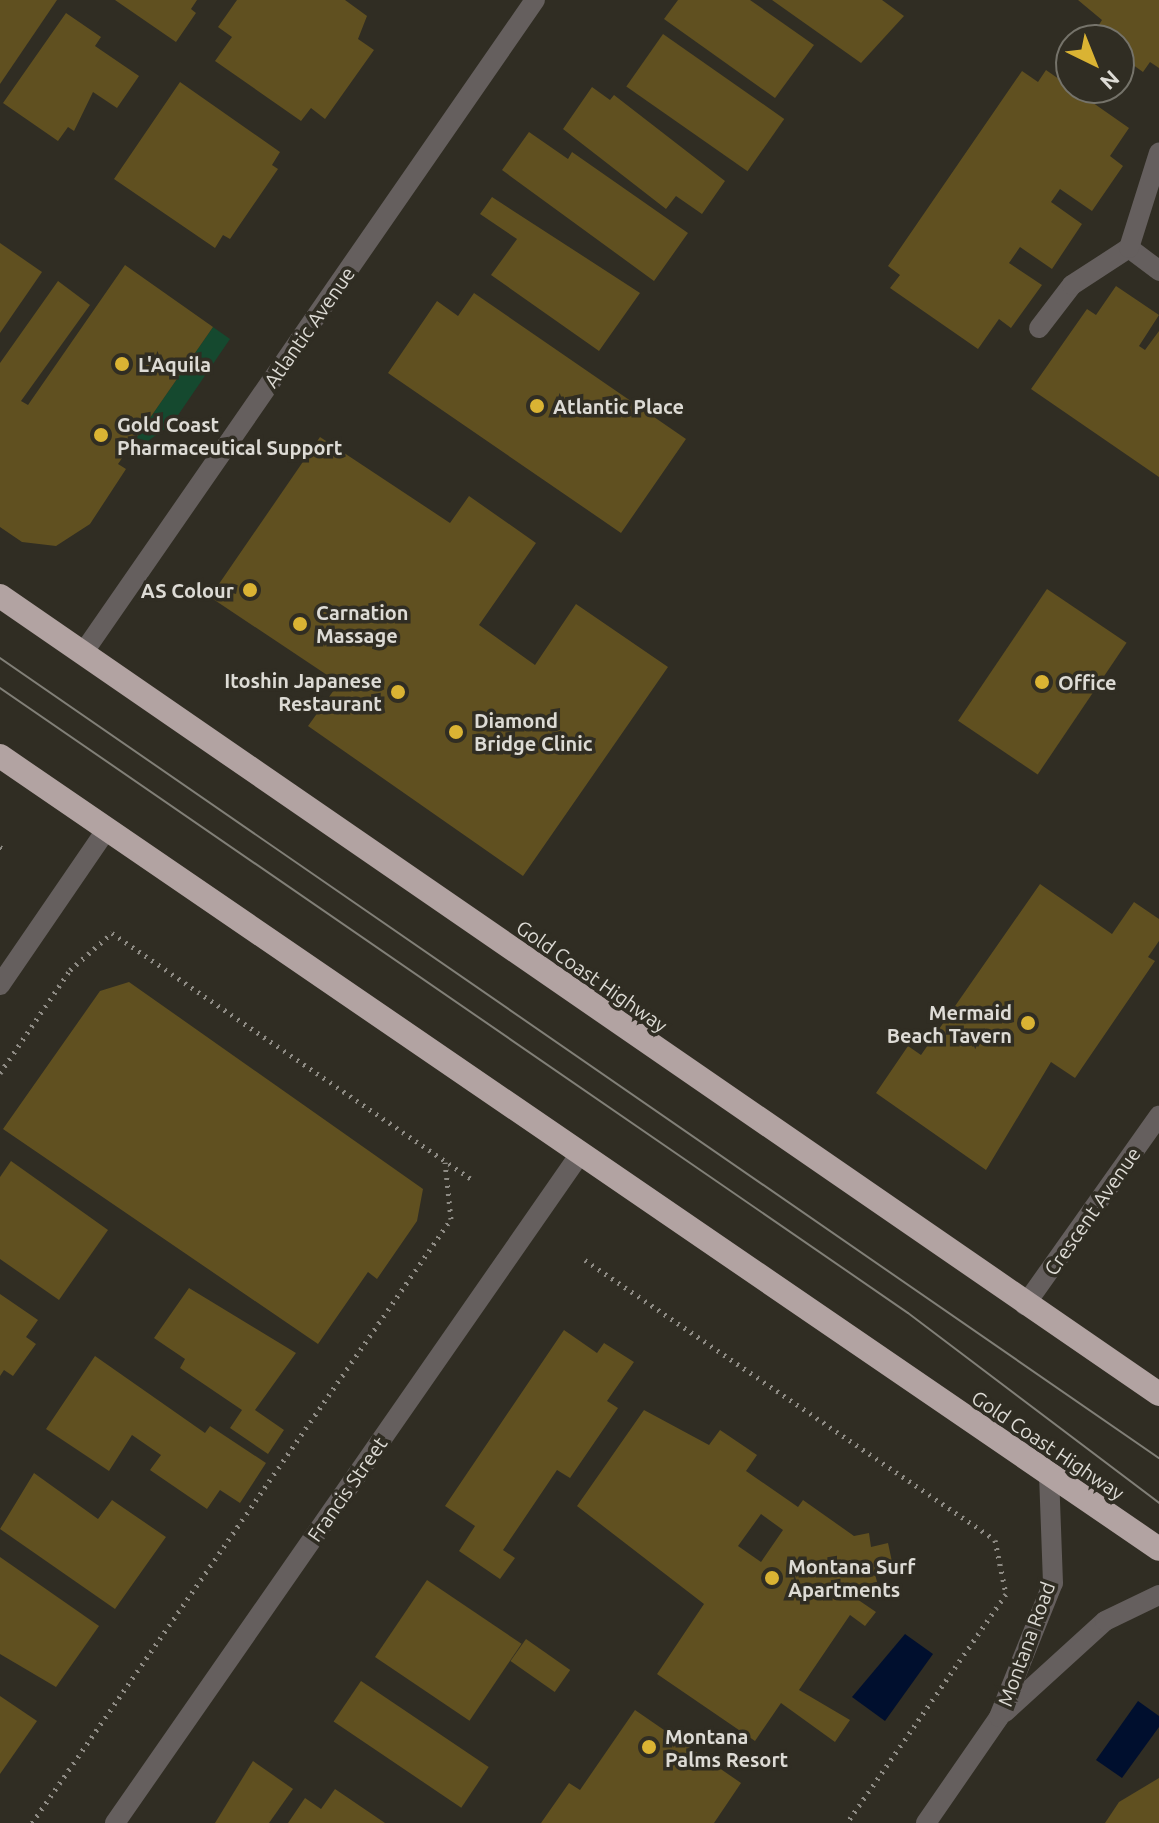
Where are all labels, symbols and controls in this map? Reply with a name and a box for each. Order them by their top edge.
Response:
north arrow [1055,24,1135,104]
text: N [1096,66,1125,95]
street label: Atlantic Avenue [258,262,360,392]
place label: L'Aquila [138,352,211,376]
marker: L'Aquila [113,355,131,373]
place label: Atlantic Place [553,394,684,418]
marker: Atlantic Place [528,397,546,415]
place label: Gold Coast Pharmaceutical Support [117,412,342,459]
marker: Gold Coast Pharmaceutical Support [92,426,110,444]
place label: AS Colour [141,578,234,602]
marker: AS Colour [241,581,259,599]
place label: Carnation Massage [316,600,408,647]
marker: Carnation Massage [291,615,309,633]
place label: Itoshin Japanese Restaurant [224,668,382,715]
place label: Office [1058,670,1117,694]
marker: Office [1033,673,1051,691]
marker: Itoshin Japanese Restaurant [389,683,407,701]
place label: Diamond Bridge Clinic [474,708,593,755]
marker: Diamond Bridge Clinic [445,721,467,743]
street label: Gold Coast Highway [512,915,672,1037]
place label: Mermaid Beach Tavern [887,1000,1012,1047]
marker: Mermaid Beach Tavern [1019,1014,1037,1032]
street label: Crescent Avenue [1039,1142,1145,1280]
street label: Gold Coast Highway [967,1385,1129,1505]
street label: Francis Street [302,1432,392,1546]
place label: Montana Surf Apartments [788,1554,916,1601]
marker: Montana Surf Apartments [763,1569,781,1587]
street label: Montana Road [992,1578,1060,1710]
place label: Montana Palms Resort [665,1724,788,1771]
marker: Montana Palms Resort [640,1738,658,1756]

